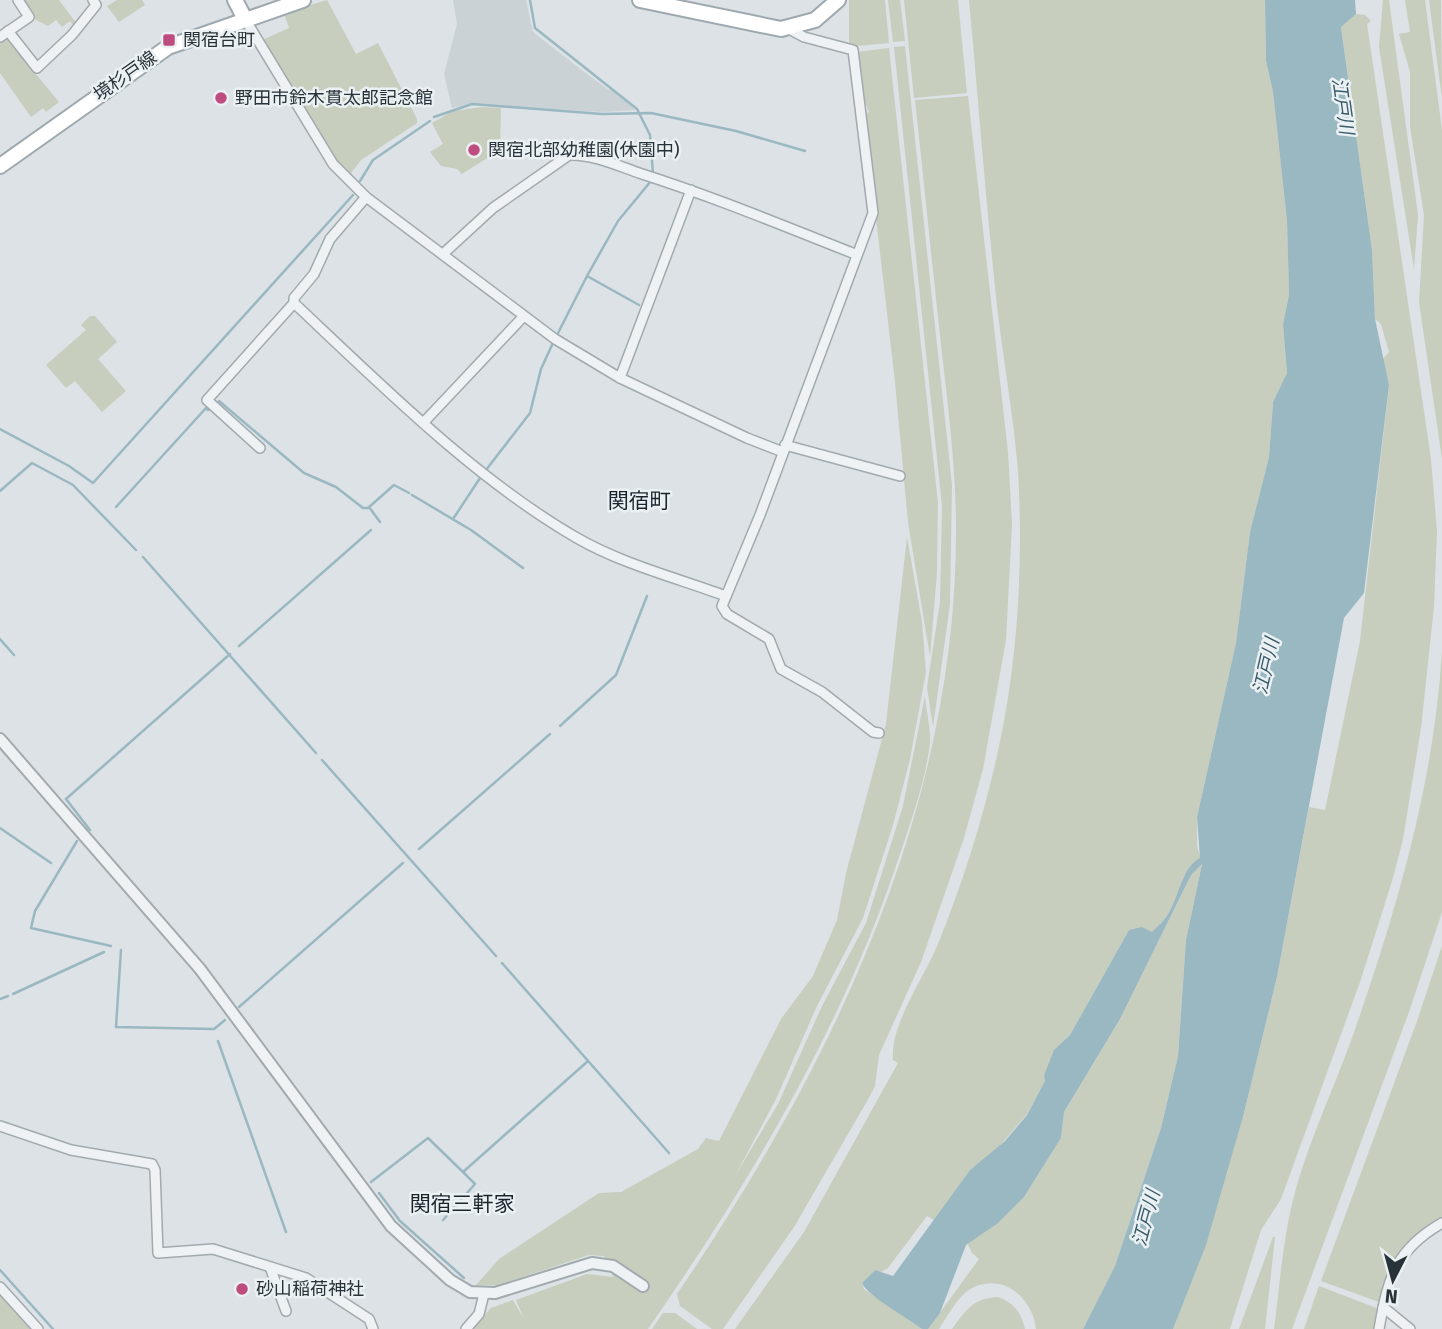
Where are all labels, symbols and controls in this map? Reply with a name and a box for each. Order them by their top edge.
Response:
place label: 関宿台町 [183,29,255,51]
marker: 関宿台町 [161,32,177,48]
street label: 境杉戸線 [89,46,161,106]
water label: 江戸川 [1328,76,1359,138]
place label: 野田市鈴木貫太郎記念館 [235,87,433,109]
marker: 野田市鈴木貫太郎記念館 [213,90,229,106]
place label: 関宿北部幼稚園(休園中) [488,139,680,161]
marker: 関宿北部幼稚園(休園中) [466,142,482,158]
district label: 関宿町 [608,488,671,514]
water label: 江戸川 [1248,634,1284,696]
water label: 江戸川 [1128,1186,1165,1249]
district label: 関宿三軒家 [410,1191,515,1217]
north arrow [1358,1245,1428,1315]
place label: 砂山稲荷神社 [256,1278,364,1300]
marker: 砂山稲荷神社 [234,1281,250,1297]
text: N [1384,1284,1399,1309]

